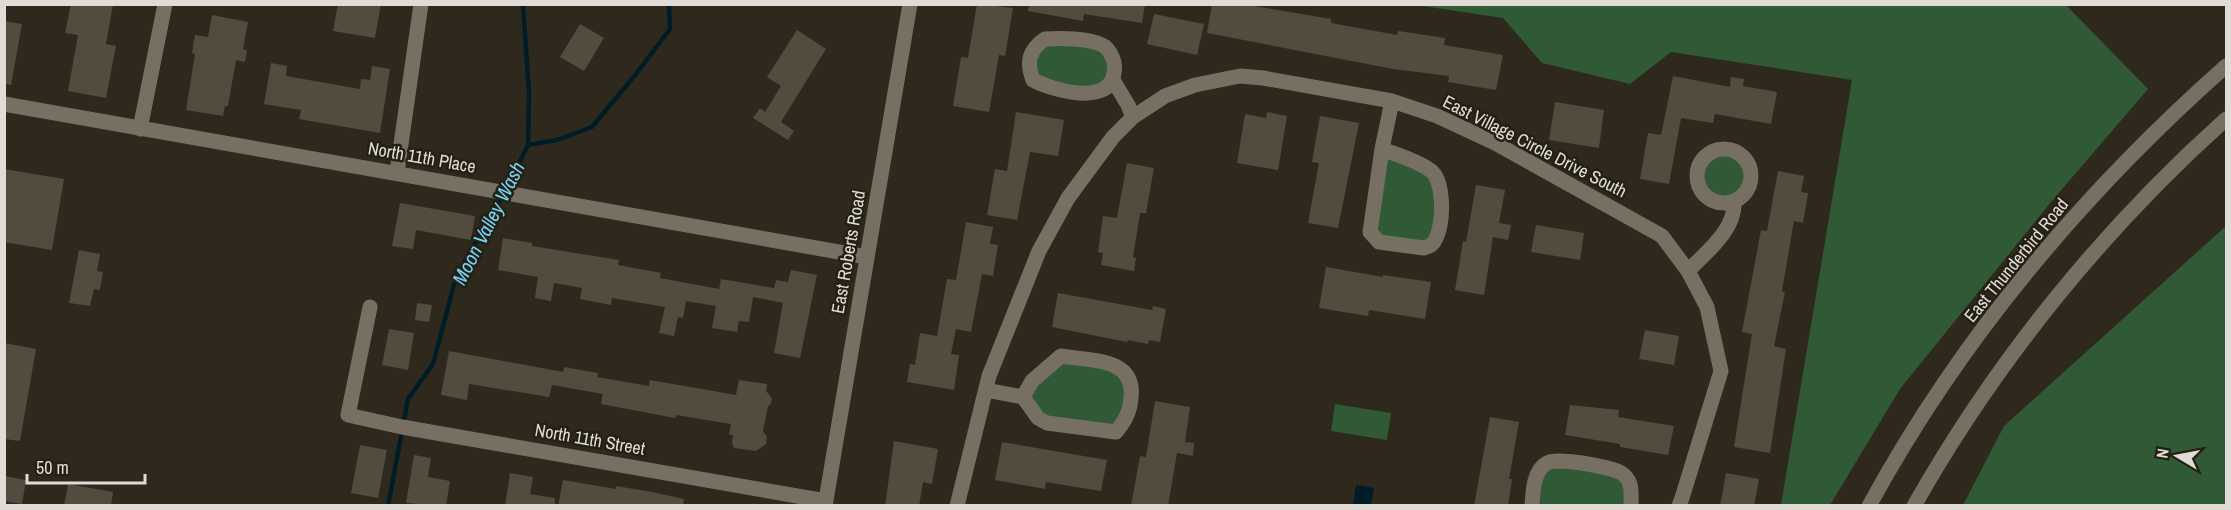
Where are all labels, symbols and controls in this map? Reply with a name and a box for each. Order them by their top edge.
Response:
street label: East Village Circle Drive South [1439,89,1631,203]
street label: North 11th Place [366,135,478,179]
water label: Moon Valley Wash [445,157,531,289]
street label: East Roberts Road [825,188,871,316]
street label: East Thunderbird Road [1958,193,2074,327]
street label: North 11th Street [533,417,647,461]
north arrow [2147,426,2207,486]
scale bar [27,447,146,485]
text: N [2151,447,2174,460]
text: 50 m [36,455,69,480]

